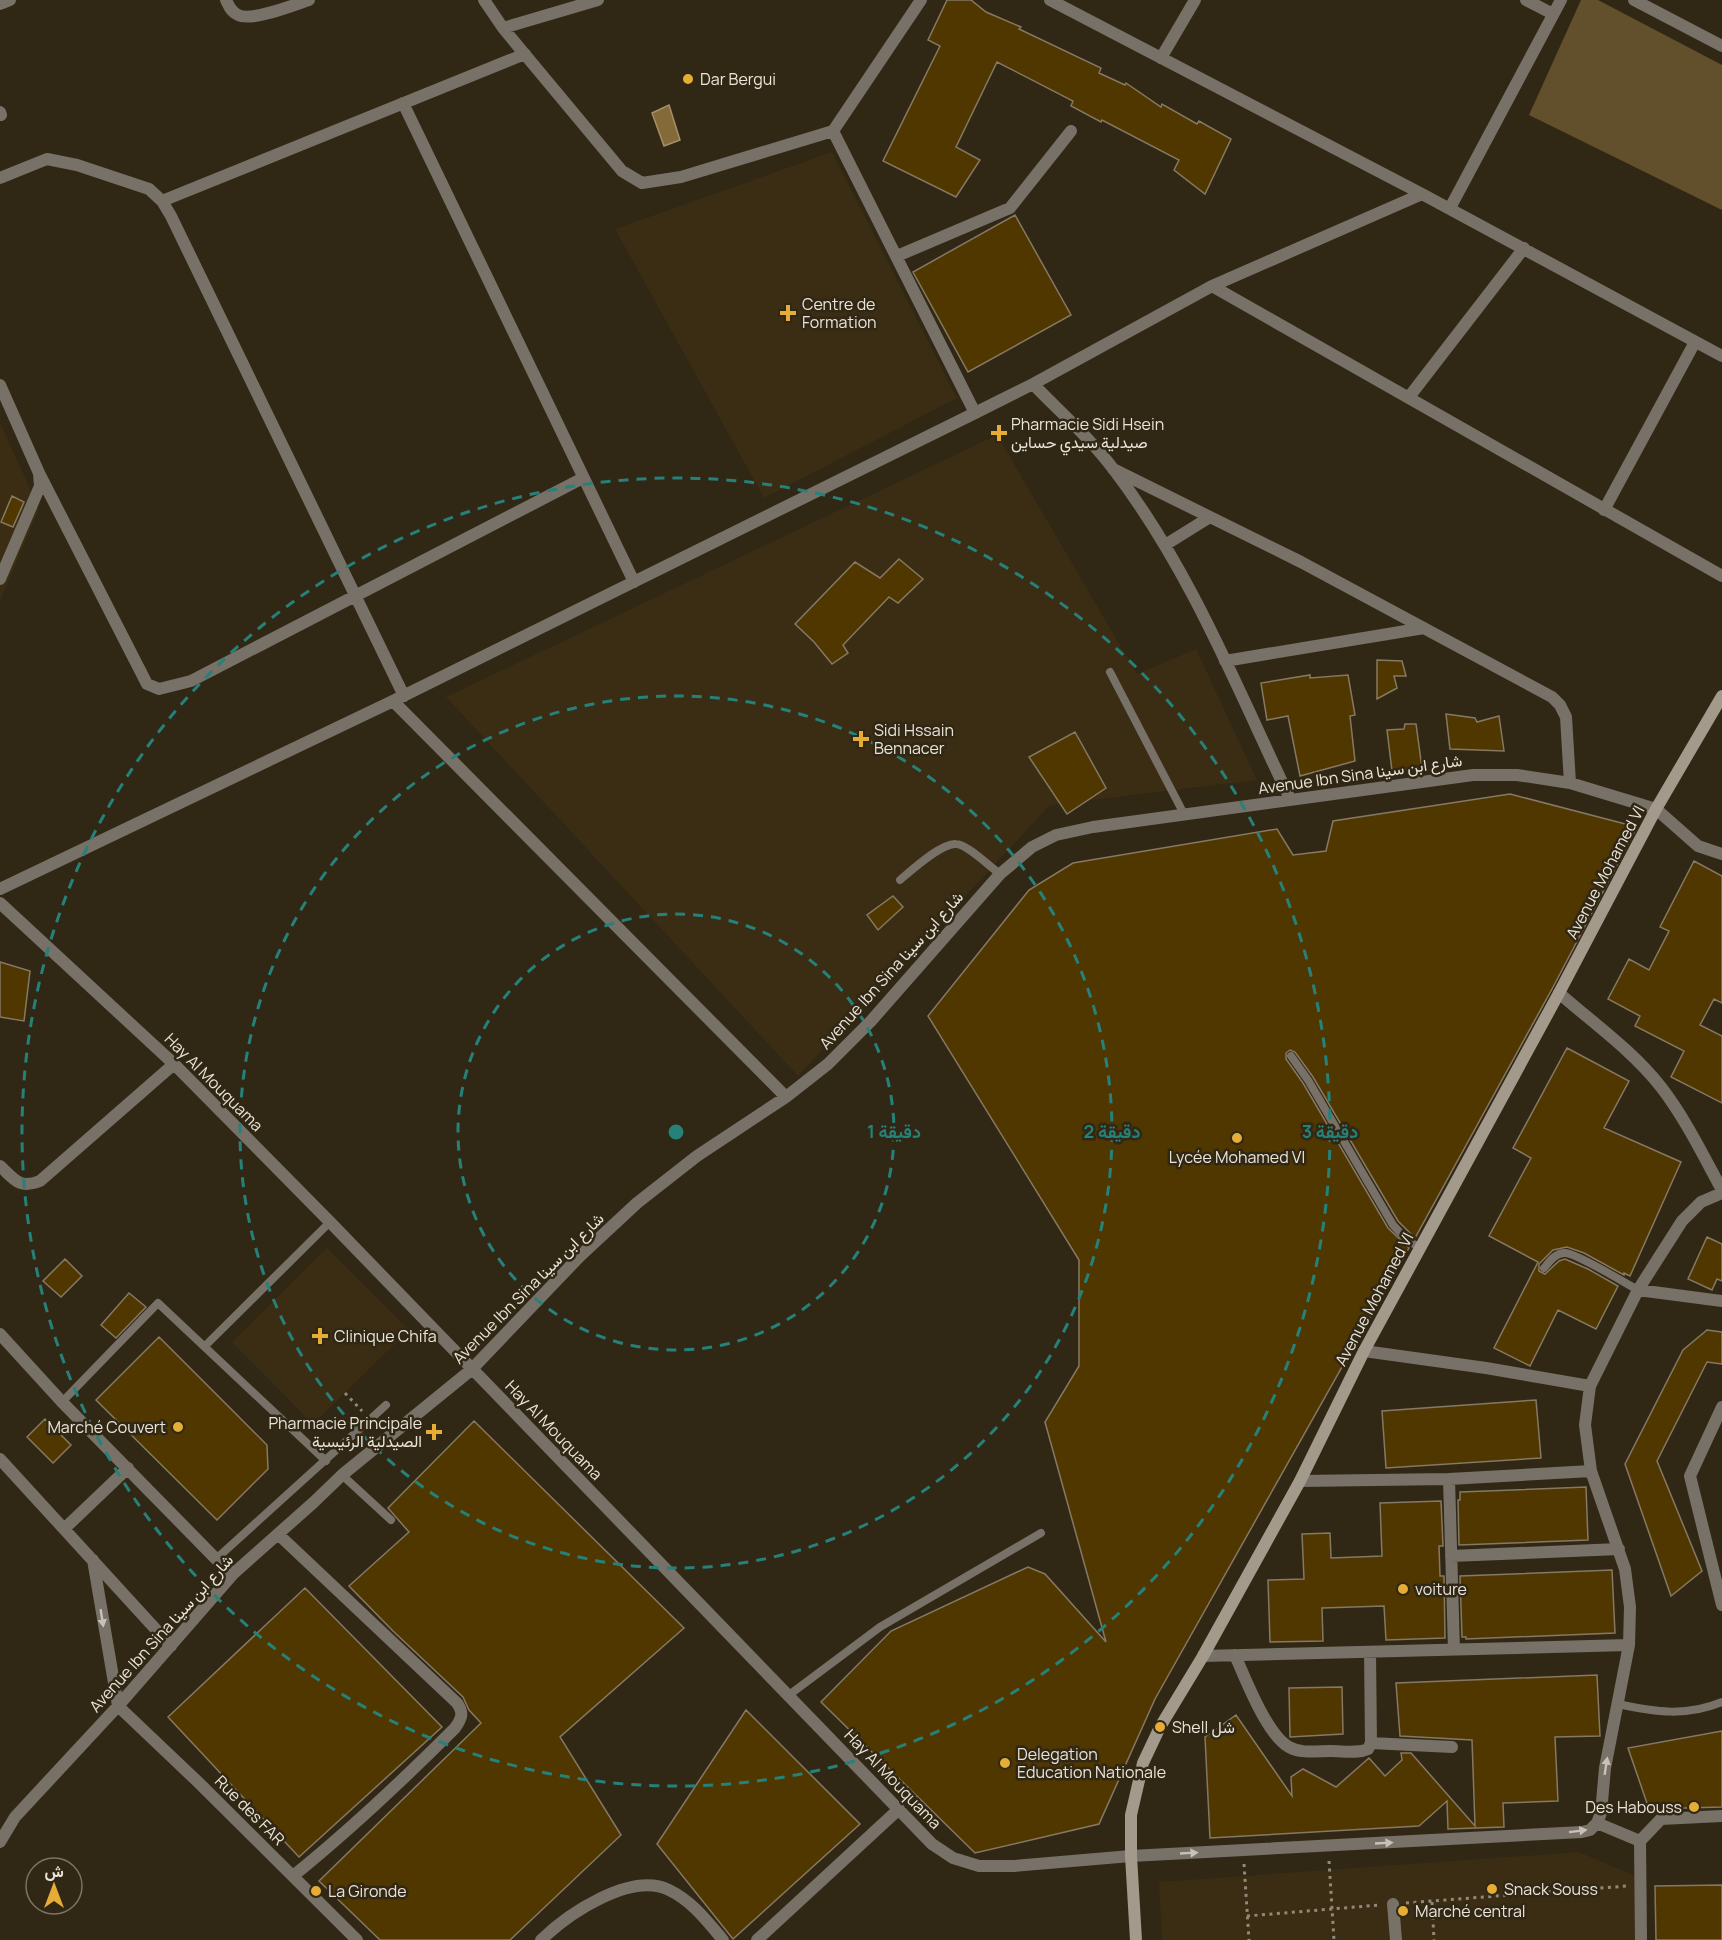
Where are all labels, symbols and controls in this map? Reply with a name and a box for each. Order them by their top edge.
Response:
place label: Dar Bergui [700,68,776,90]
marker: Dar Bergui [681,72,695,86]
place label: Centre de Formation [802,293,877,333]
marker: Centre de Formation [779,304,797,322]
place label: Pharmacie Sidi Hsein صيدلية سيدي حساين [1011,413,1164,456]
marker: Pharmacie Sidi Hsein صيدلية سيدي حساين [992,426,1006,440]
place label: Sidi Hssain Bennacer [874,719,954,759]
marker: Sidi Hssain Bennacer [852,730,870,748]
street label: Avenue Ibn Sina شارع ابن سينا [1257,749,1463,800]
street label: Avenue Mohamed VI [1560,801,1650,943]
street label: Avenue Ibn Sina شارع ابن سينا [814,886,969,1054]
street label: Hay Al Mouquama [160,1028,268,1136]
text: 1 دقيقة [867,1119,921,1143]
text: 2 دقيقة [1084,1119,1140,1143]
text: 3 دقيقة [1302,1119,1358,1143]
centre of rings [666,1122,686,1142]
marker: Lycée Mohamed VI [1230,1131,1244,1145]
place label: Lycée Mohamed VI [1169,1146,1305,1168]
street label: Avenue Ibn Sina شارع ابن سينا [448,1208,609,1369]
street label: Avenue Mohamed VI [1329,1228,1419,1370]
place label: Clinique Chifa [334,1325,437,1347]
marker: Clinique Chifa [311,1327,329,1345]
street label: Hay Al Mouquama [501,1375,607,1485]
place label: Pharmacie Principale الصيدلية الرئيسية [268,1412,422,1452]
place label: Marché Couvert [47,1416,166,1438]
marker: Marché Couvert [171,1420,185,1434]
marker: Pharmacie Principale الصيدلية الرئيسية [427,1425,441,1439]
street label: Avenue Ibn Sina شارع ابن سينا [84,1549,239,1717]
place label: voiture [1415,1578,1467,1600]
marker: voiture [1396,1582,1410,1596]
one-way arrow [97,1609,106,1628]
place label: Shell شل [1172,1716,1235,1738]
marker: Shell شل [1153,1720,1167,1734]
street label: Hay Al Mouquama [840,1724,946,1834]
place label: Delegation Education Nationale [1017,1743,1166,1783]
marker: Delegation Education Nationale [998,1756,1012,1770]
one-way arrow [1602,1756,1611,1775]
street label: Rue des FAR [210,1770,290,1850]
place label: Des Habouss [1585,1796,1682,1818]
marker: Des Habouss [1687,1800,1701,1814]
one-way arrow [1569,1827,1588,1836]
one-way arrow [1374,1838,1393,1847]
one-way arrow [1179,1849,1198,1858]
north arrow [24,1856,84,1916]
text: ش [44,1860,64,1882]
place label: Snack Souss [1504,1878,1598,1900]
place label: La Gironde [328,1880,407,1902]
marker: Snack Souss [1485,1882,1499,1896]
marker: La Gironde [309,1884,323,1898]
place label: Marché central [1415,1900,1526,1922]
marker: Marché central [1396,1904,1410,1918]

